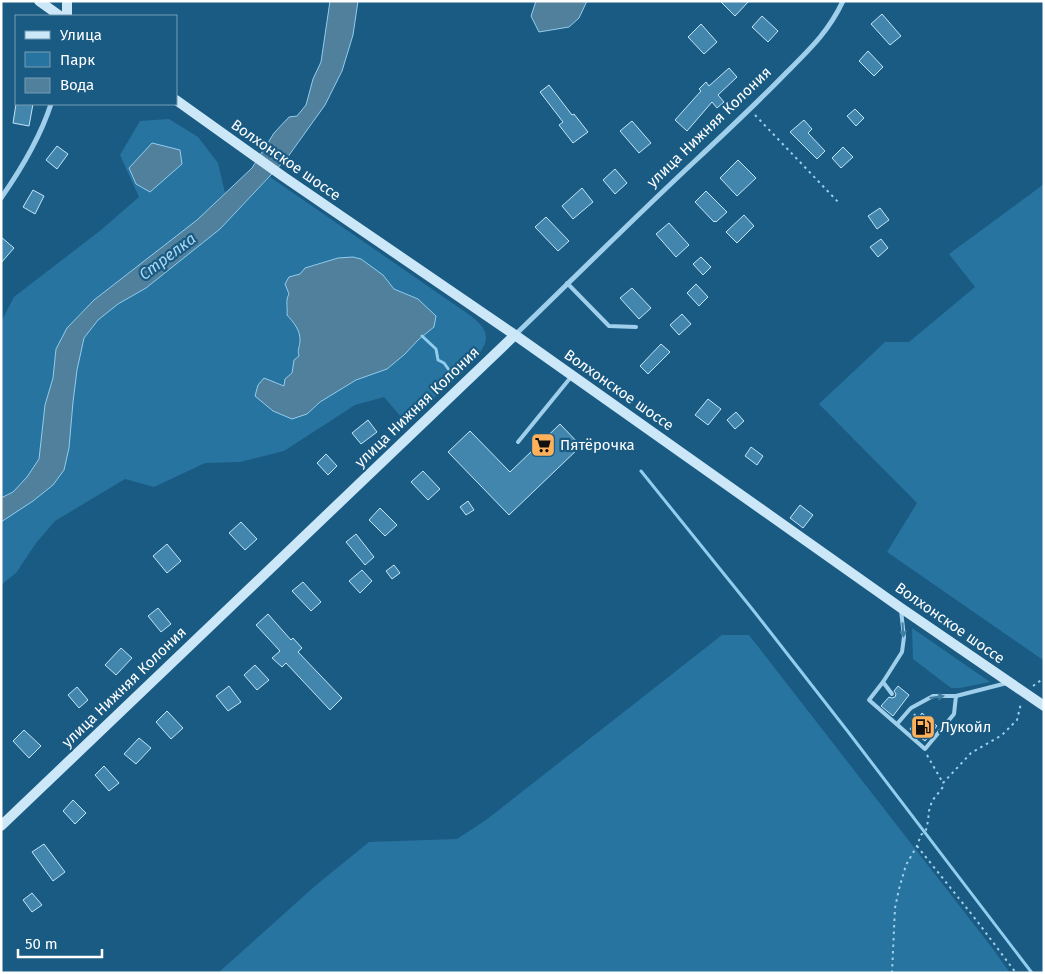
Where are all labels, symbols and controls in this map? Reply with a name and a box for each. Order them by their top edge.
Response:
legend [15,15,178,105]
text: Улица [60,26,102,44]
text: Парк [60,51,95,69]
street label: улица Нижняя Колония [643,63,775,191]
text: Вода [60,76,94,94]
street label: Волхонское шоссе [228,115,344,205]
water label: Стрелка [135,229,199,284]
street label: улица Нижняя Колония [351,343,483,471]
street label: Волхонское шоссе [561,345,677,435]
supermarket icon: Пятёрочка [530,432,556,458]
place label: Пятёрочка [560,436,635,454]
street label: Волхонское шоссе [892,578,1008,668]
street label: улица Нижняя Колония [58,623,190,751]
one-way arrow [899,623,907,639]
one-way arrow [930,693,946,701]
fuel station icon: Лукойл [910,714,936,740]
place label: Лукойл [940,718,991,736]
scale bar [18,926,101,958]
text: 50 m [25,935,58,953]

